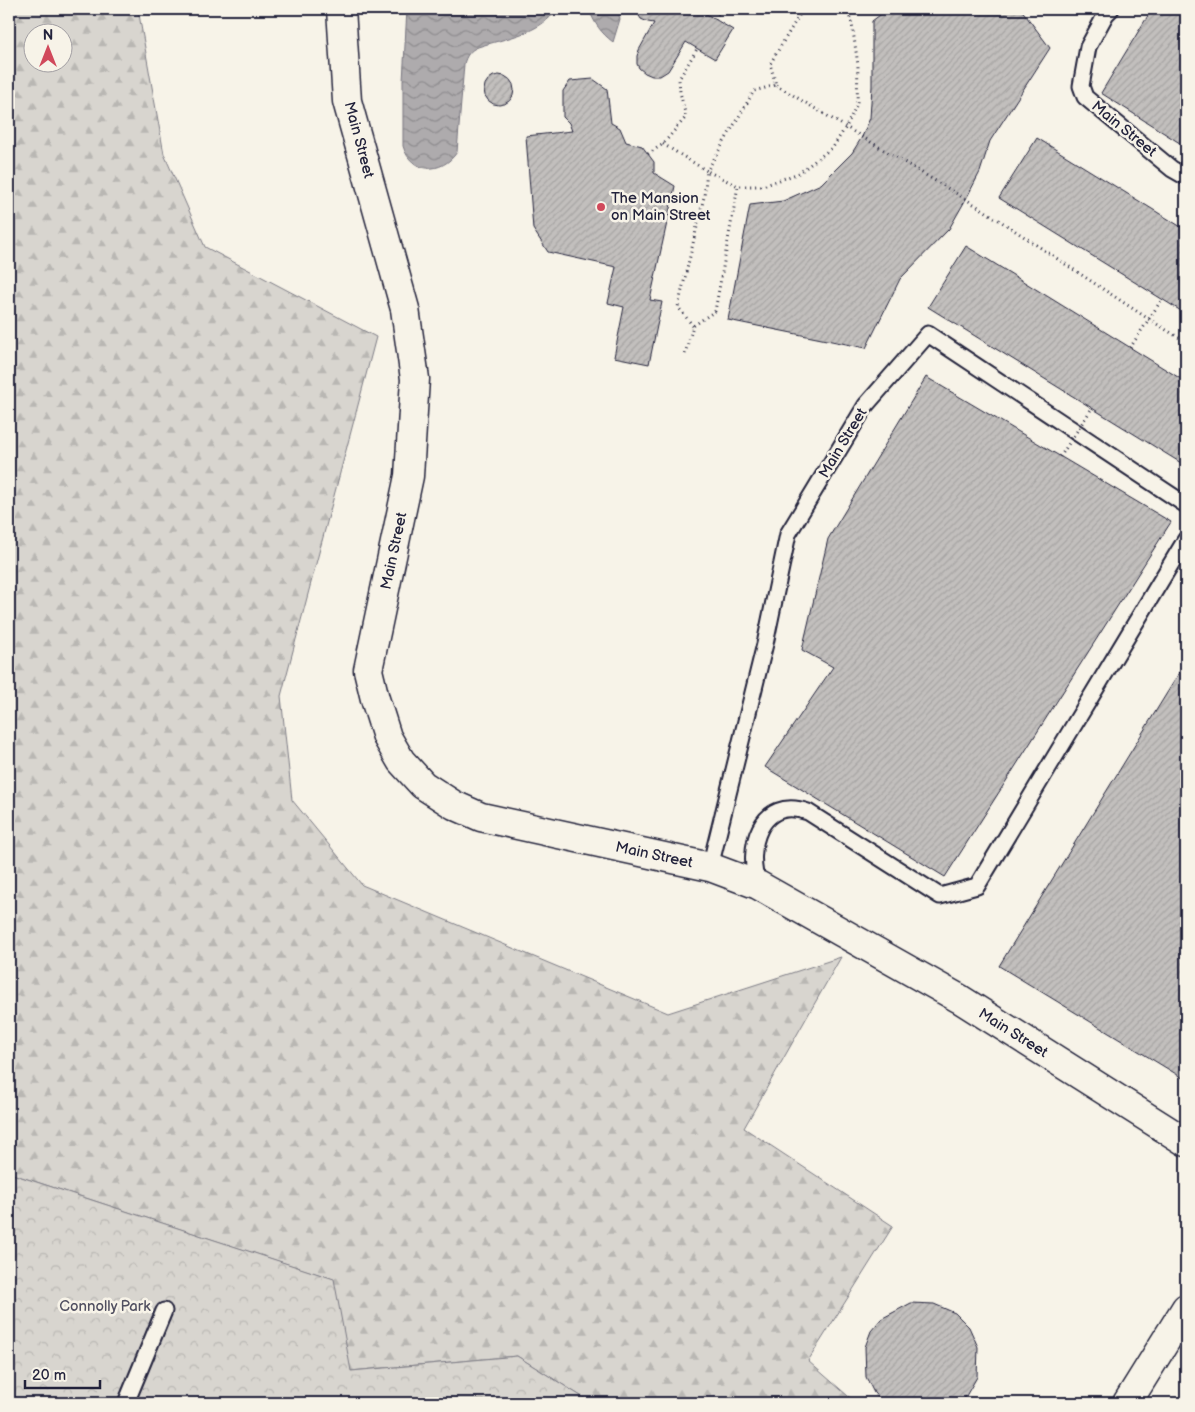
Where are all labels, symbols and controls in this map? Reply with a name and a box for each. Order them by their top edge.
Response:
north arrow [22,22,72,72]
text: N [43,27,53,44]
street label: Main Street [1088,97,1161,161]
street label: Main Street [340,100,378,181]
place label: The Mansion on Main Street [611,189,711,225]
marker: The Mansion on Main Street [595,201,607,213]
street label: Main Street [815,404,872,481]
street label: Main Street [377,510,412,591]
street label: Main Street [614,838,695,873]
street label: Main Street [975,1004,1052,1062]
park label: Connolly Park [59,1297,151,1316]
scale bar [25,1357,100,1389]
text: 20 m [32,1366,66,1385]

